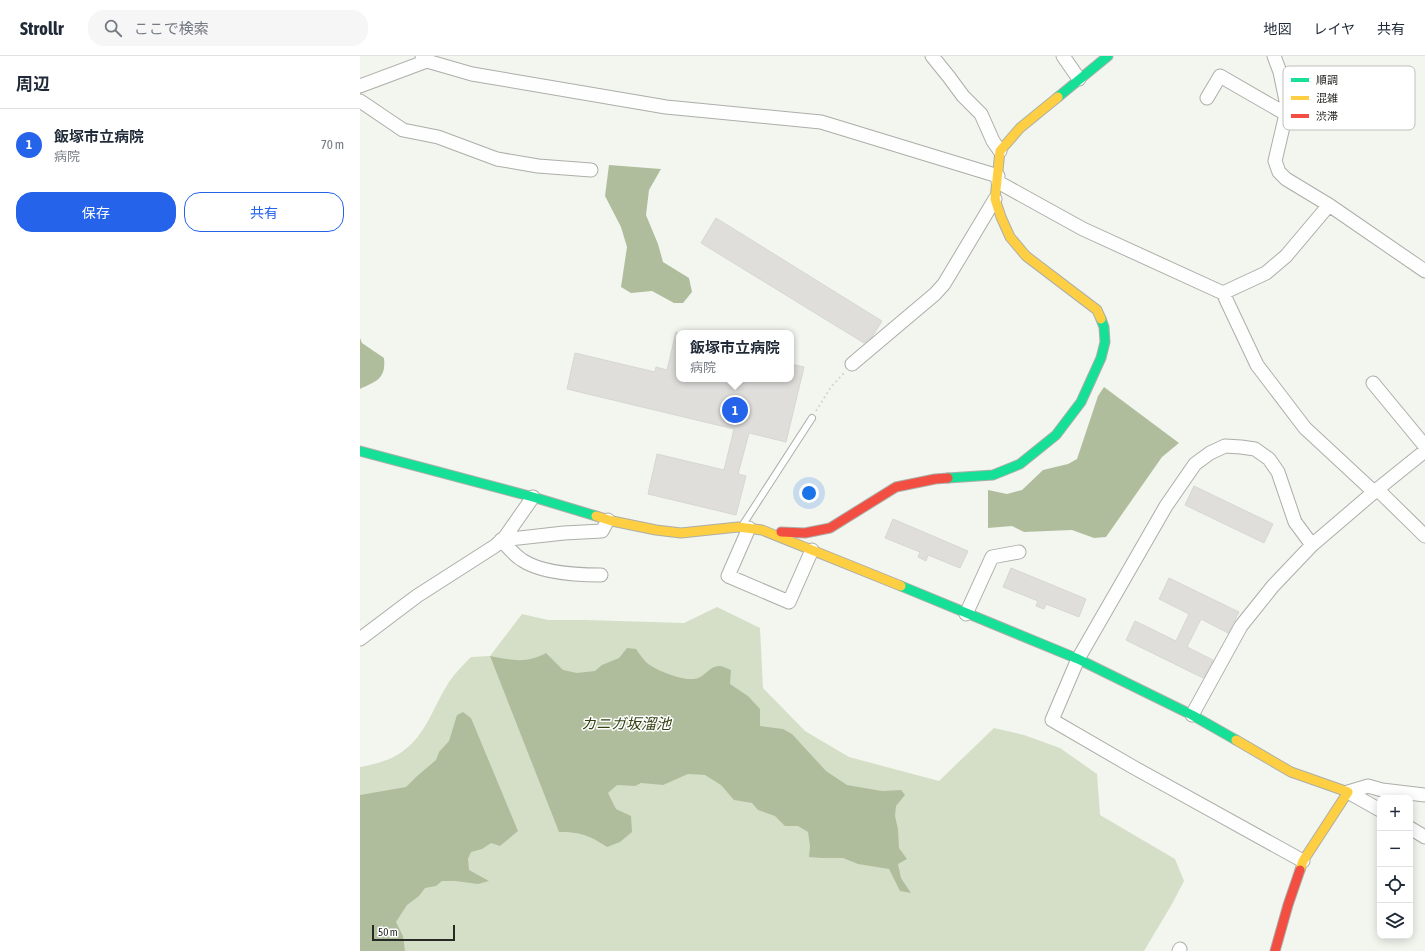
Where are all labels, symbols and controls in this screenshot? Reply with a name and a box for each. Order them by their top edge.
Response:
search box [88,10,368,46]
text: Strollr [20,17,64,39]
icon: search [102,17,124,39]
text: ここで検索 [134,20,209,37]
text: 地図 [1263,21,1291,37]
text: レイヤ [1313,21,1355,37]
text: 共有 [1377,21,1405,37]
legend [1283,66,1415,130]
text: 周辺 [16,74,50,94]
text: 順調 [1316,74,1338,86]
text: 混雑 [1316,92,1338,104]
text: 渋滞 [1316,110,1338,122]
text: 飯塚市立病院 [54,128,144,145]
text: 1 [26,137,32,152]
text: 70 m [321,137,344,152]
text: 病院 [54,149,80,164]
button: 保存 [16,192,176,232]
button: 共有 [184,192,344,232]
popup [676,330,794,382]
text: 飯塚市立病院 [690,339,780,356]
text: 病院 [690,360,716,375]
pin: 1 [722,395,748,425]
your location [799,483,819,503]
water label: カニガ坂溜池 [581,715,673,732]
map controls [1377,795,1413,939]
button: + [1377,795,1413,831]
button: − [1377,831,1413,867]
button: locate [1377,867,1413,903]
button: layers [1377,903,1413,939]
scale bar [372,923,455,942]
text: 50 m [378,926,398,938]

